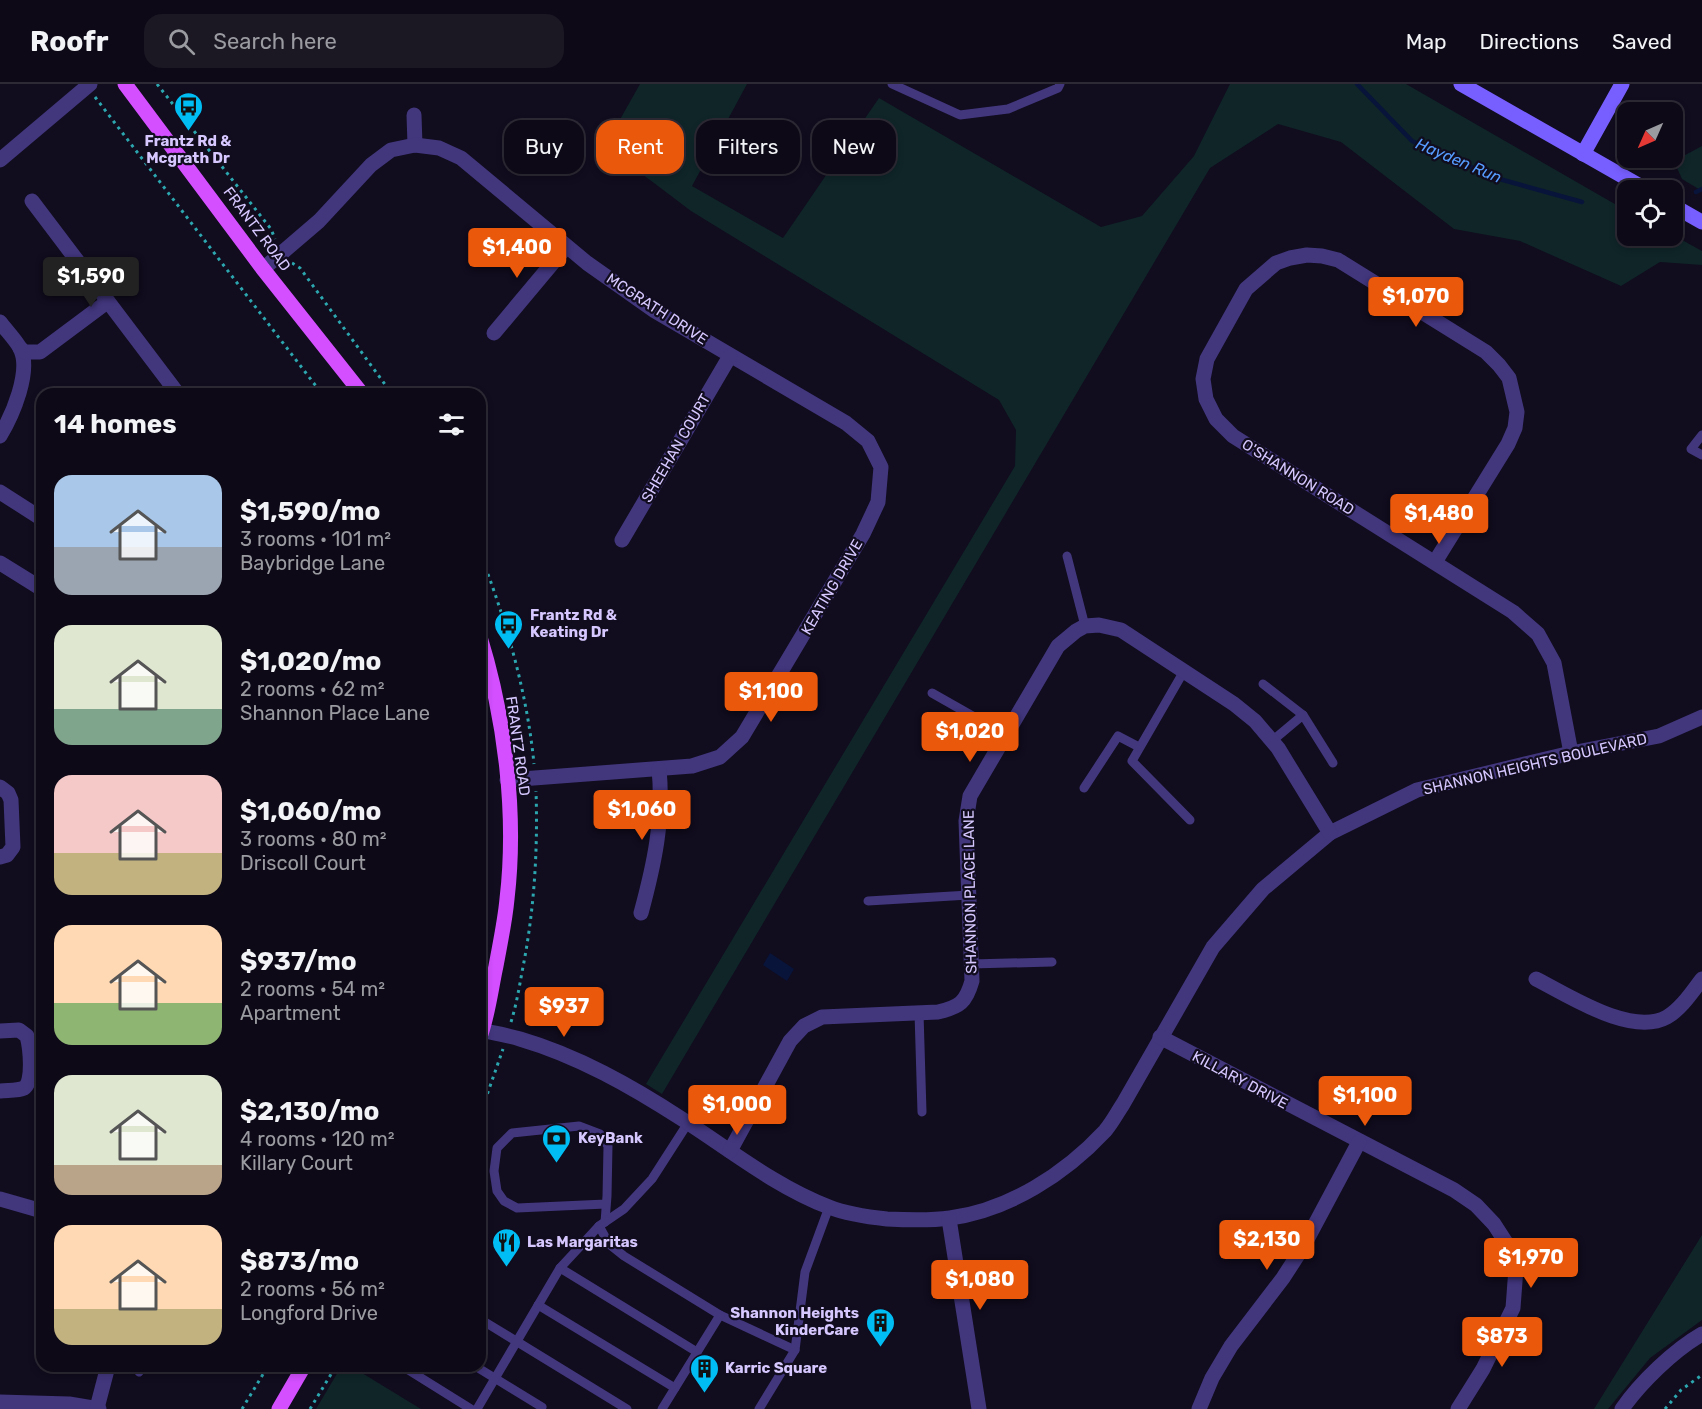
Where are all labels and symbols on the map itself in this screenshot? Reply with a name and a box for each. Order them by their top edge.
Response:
bus stop icon: Frantz Rd & Mcgrath Dr [172,90,204,132]
north arrow [1617,102,1683,168]
place label: Frantz Rd & Mcgrath Dr [145,132,231,167]
water label: Hayden Run [1413,134,1505,187]
street label: FRANTZ ROAD [220,183,294,275]
pin: $1,400 [468,228,566,279]
pin: $1,590 [42,257,140,308]
street label: MCGRATH DRIVE [603,270,711,348]
pin: $1,070 [1367,277,1465,328]
street label: SHEEHAN COURT [638,390,714,505]
street label: O'SHANNON ROAD [1239,435,1357,519]
pin: $1,480 [1390,494,1488,545]
street label: KEATING DRIVE [797,536,867,638]
place label: Frantz Rd & Keating Dr [530,606,617,641]
bus stop icon: Frantz Rd & Keating Dr [493,608,525,650]
pin: $1,100 [722,672,820,723]
street label: FRANTZ ROAD [502,695,534,797]
pin: $1,020 [921,712,1019,763]
street label: SHANNON HEIGHTS BOULEVARD [1421,729,1649,799]
pin: $1,060 [593,790,691,841]
street label: SHANNON PLACE LANE [960,810,980,974]
pin: $937 [528,987,600,1038]
street label: KILLARY DRIVE [1189,1047,1291,1113]
pin: $1,100 [1316,1076,1414,1127]
pin: $1,000 [688,1085,786,1136]
bank icon: KeyBank [541,1122,573,1164]
place label: KeyBank [578,1129,643,1147]
pin: $2,130 [1218,1220,1316,1271]
restaurant icon: Las Margaritas [490,1226,522,1268]
place label: Las Margaritas [527,1233,638,1251]
pin: $1,970 [1482,1238,1580,1289]
pin: $1,080 [931,1260,1029,1311]
place label: Shannon Heights KinderCare [730,1304,859,1339]
building icon: Shannon Heights KinderCare [864,1306,896,1348]
pin: $873 [1466,1317,1538,1368]
building icon: Karric Square [688,1352,720,1394]
place label: Karric Square [725,1359,827,1377]

